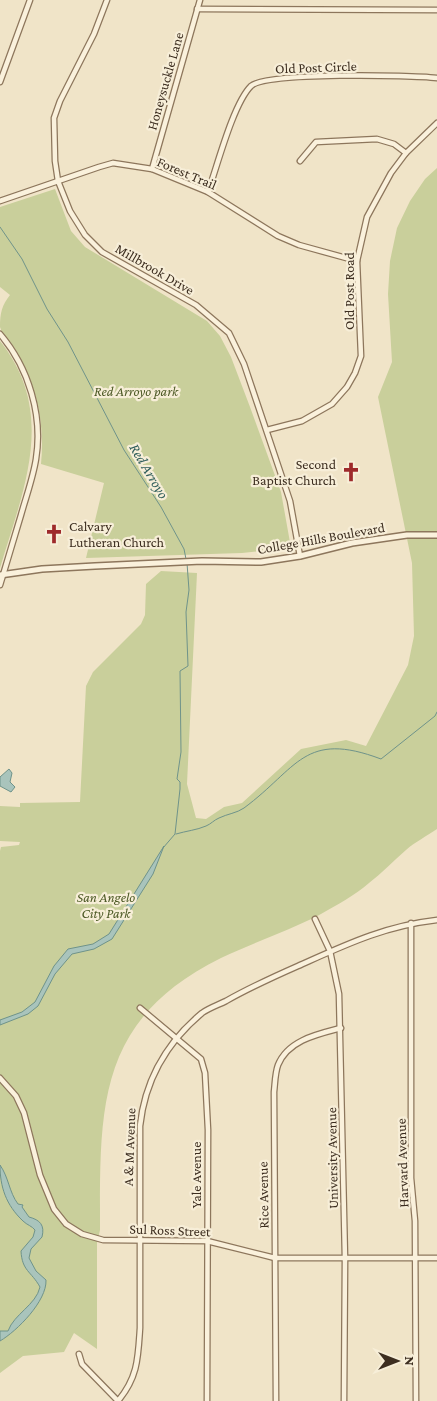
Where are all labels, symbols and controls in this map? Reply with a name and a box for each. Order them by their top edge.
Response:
street label: Honeysuckle Lane [143,30,187,132]
street label: Old Post Circle [275,58,357,76]
street label: Forest Trail [155,153,220,193]
street label: Millbrook Drive [113,240,197,298]
street label: Old Post Road [341,251,357,330]
park label: Red Arroyo park [94,383,179,399]
water label: Red Arroyo [125,441,172,502]
place label: Second Baptist Church [252,456,337,488]
church icon: Second Baptist Church [340,461,362,483]
place label: Calvary Lutheran Church [69,518,165,550]
street label: College Hills Boulevard [256,519,387,557]
church icon: Calvary Lutheran Church [43,523,65,545]
park label: San Angelo City Park [77,889,135,921]
street label: University Avenue [323,1107,341,1209]
street label: A & M Avenue [120,1108,138,1186]
street label: Harvard Avenue [392,1118,412,1208]
street label: Yale Avenue [188,1142,204,1208]
street label: Rice Avenue [254,1161,272,1229]
street label: Sul Ross Street [129,1221,211,1239]
north arrow [372,1336,422,1386]
text: N [402,1356,418,1366]

